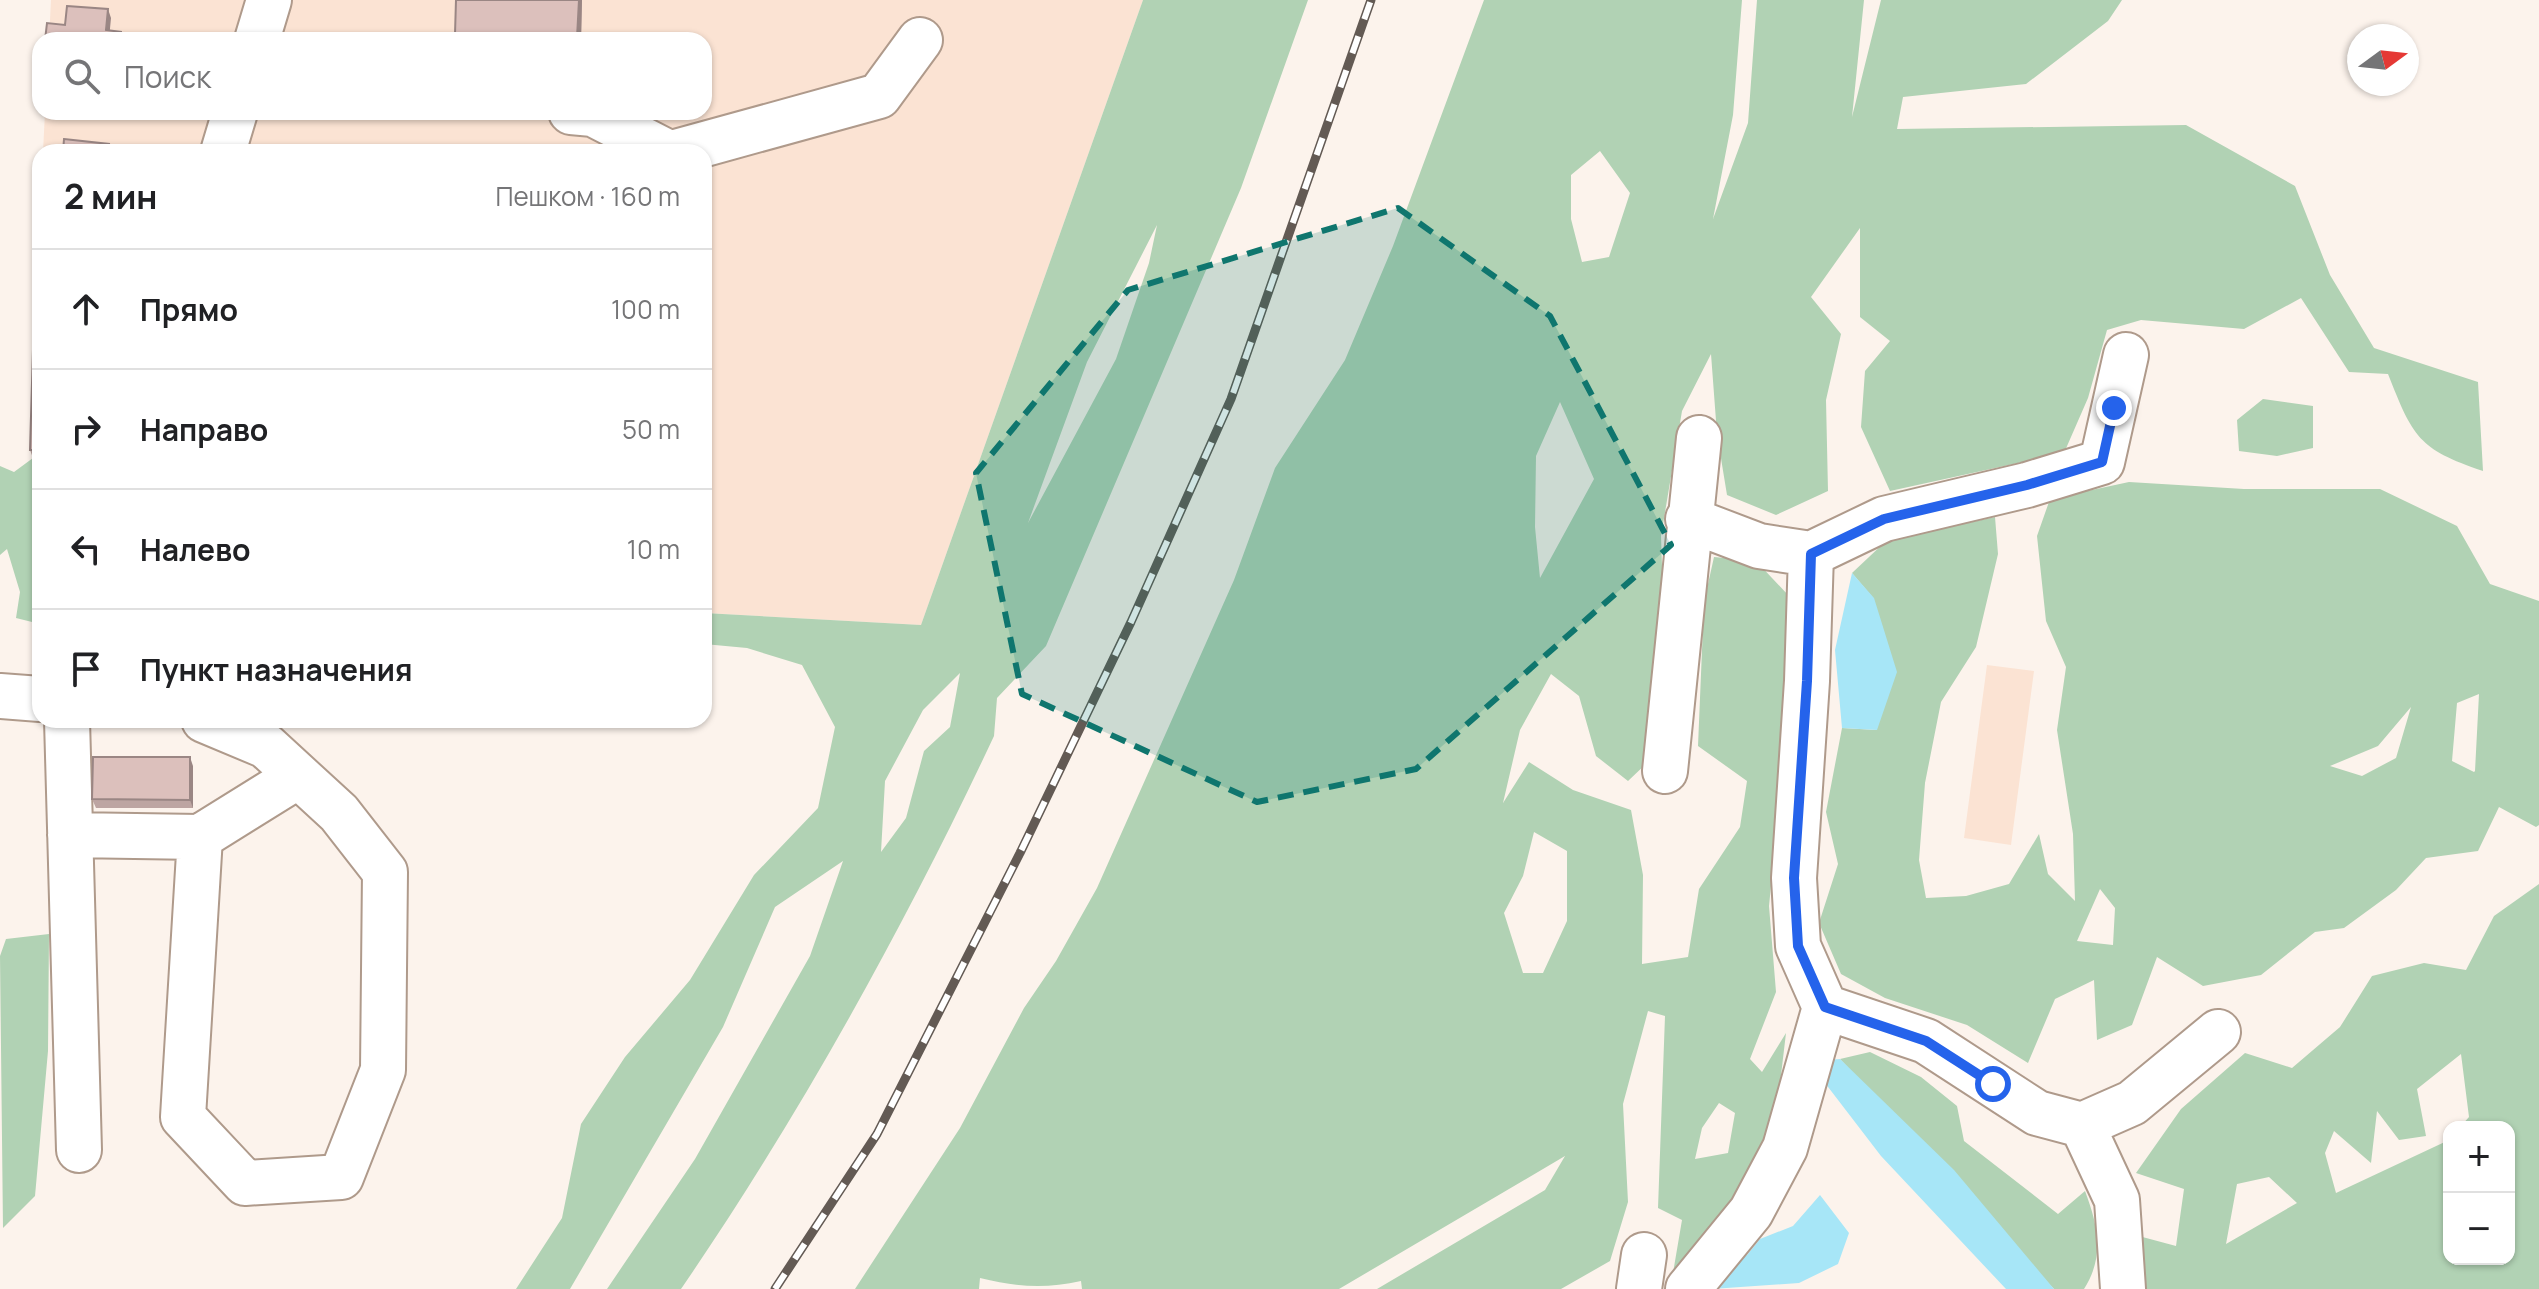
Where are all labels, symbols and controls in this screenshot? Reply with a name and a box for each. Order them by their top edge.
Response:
north arrow [2347,24,2419,96]
search box [32,32,712,120]
icon: search [60,54,104,98]
text: Поиск [124,56,211,97]
text: 2 мин [64,173,158,219]
text: Пешком · 160 m [495,178,680,214]
icon: ahead [64,287,108,331]
text: Прямо [140,289,238,330]
text: 100 m [611,291,680,327]
route end [2096,390,2132,426]
icon: right [64,407,108,451]
text: Направо [140,409,268,450]
text: 50 m [622,411,680,447]
icon: left [64,527,108,571]
text: Налево [140,529,250,570]
text: 10 m [627,531,680,567]
icon: arrive [64,647,108,691]
text: Пункт назначения [140,649,413,690]
route start [1975,1066,2011,1102]
map controls [2443,1121,2515,1265]
button: + [2443,1121,2515,1193]
button: − [2443,1193,2515,1265]

